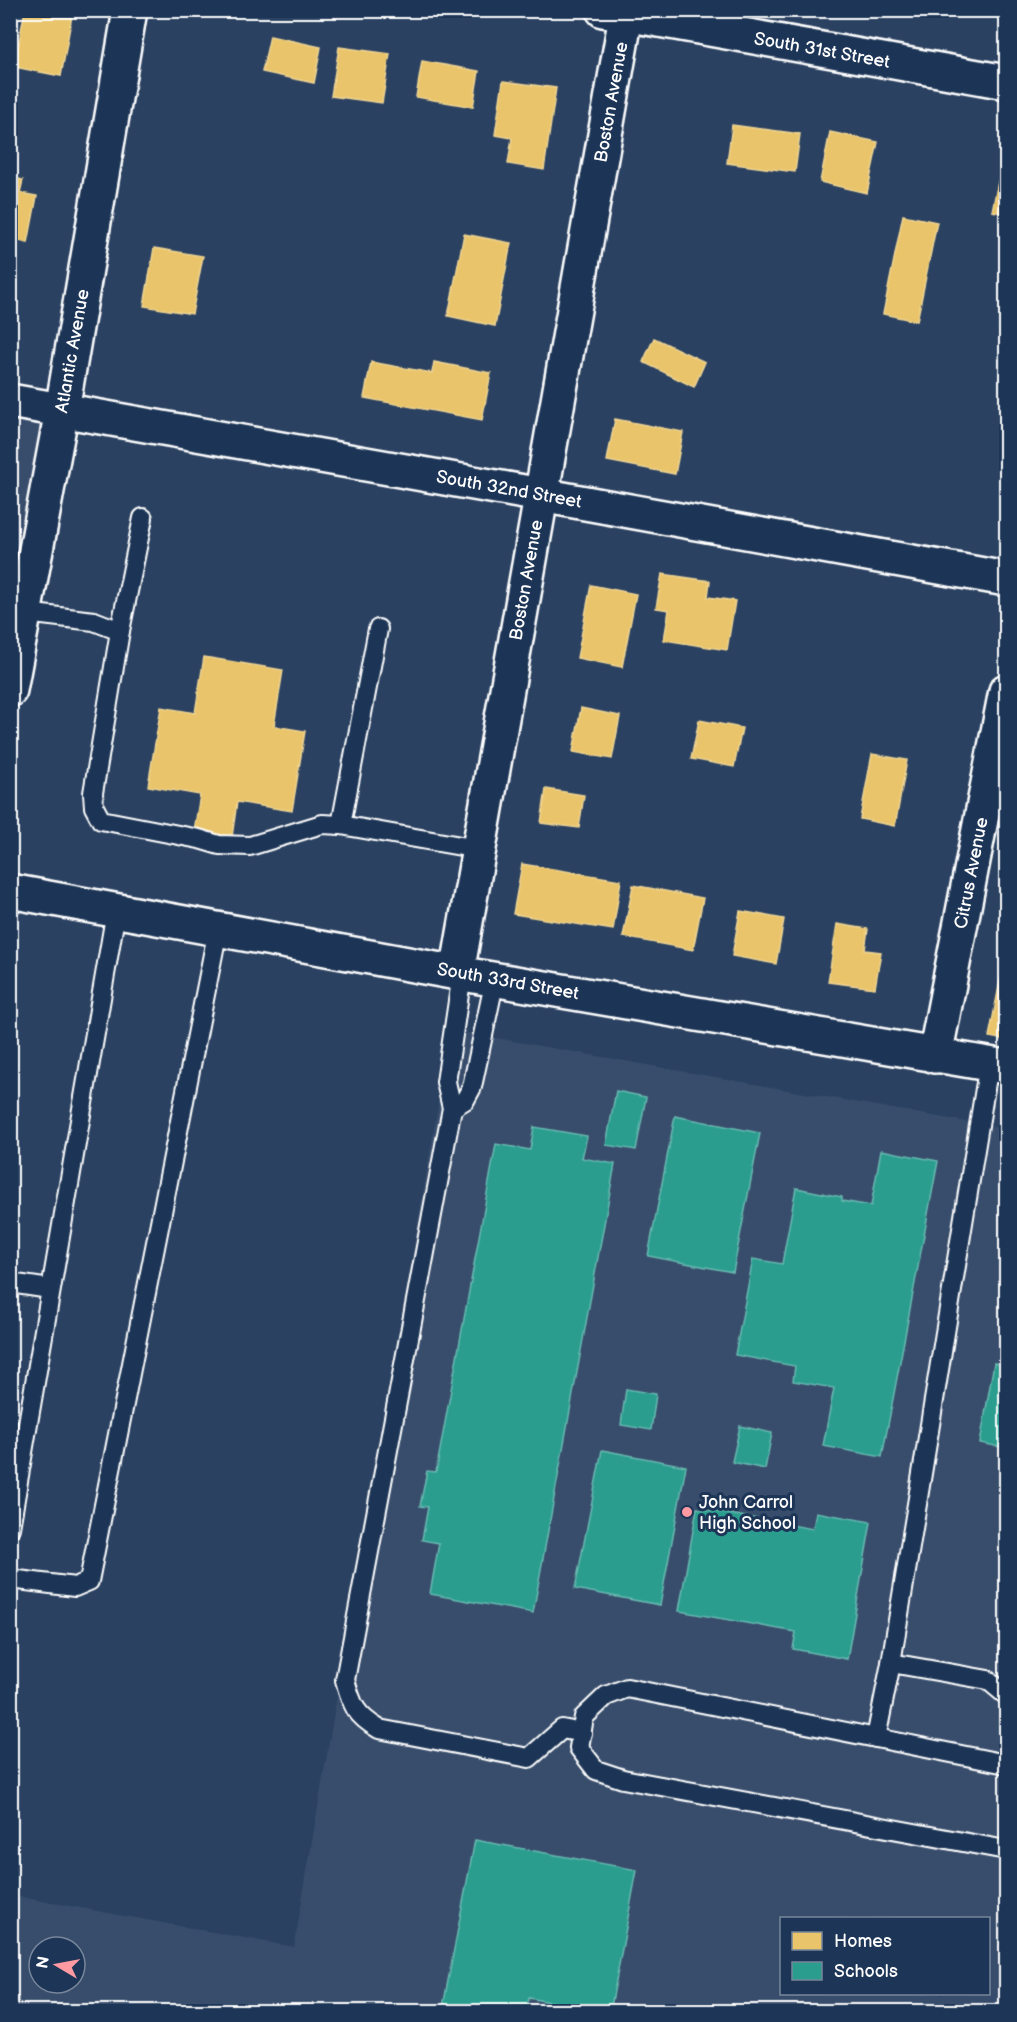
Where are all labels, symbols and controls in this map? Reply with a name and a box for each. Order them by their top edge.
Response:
street label: South 31st Street [752,28,892,73]
street label: Boston Avenue [591,40,632,164]
street label: Atlantic Avenue [51,287,94,415]
street label: South 32nd Street [435,466,584,513]
street label: Boston Avenue [506,518,547,642]
street label: Citrus Avenue [950,815,993,931]
street label: South 33rd Street [435,959,581,1004]
place label: John Carrol High School [699,1492,796,1534]
marker: John Carrol High School [680,1505,694,1519]
legend [780,1917,990,1995]
text: Homes [834,1931,892,1952]
north arrow [27,1935,87,1995]
text: N [33,1955,54,1970]
text: Schools [834,1961,898,1982]

